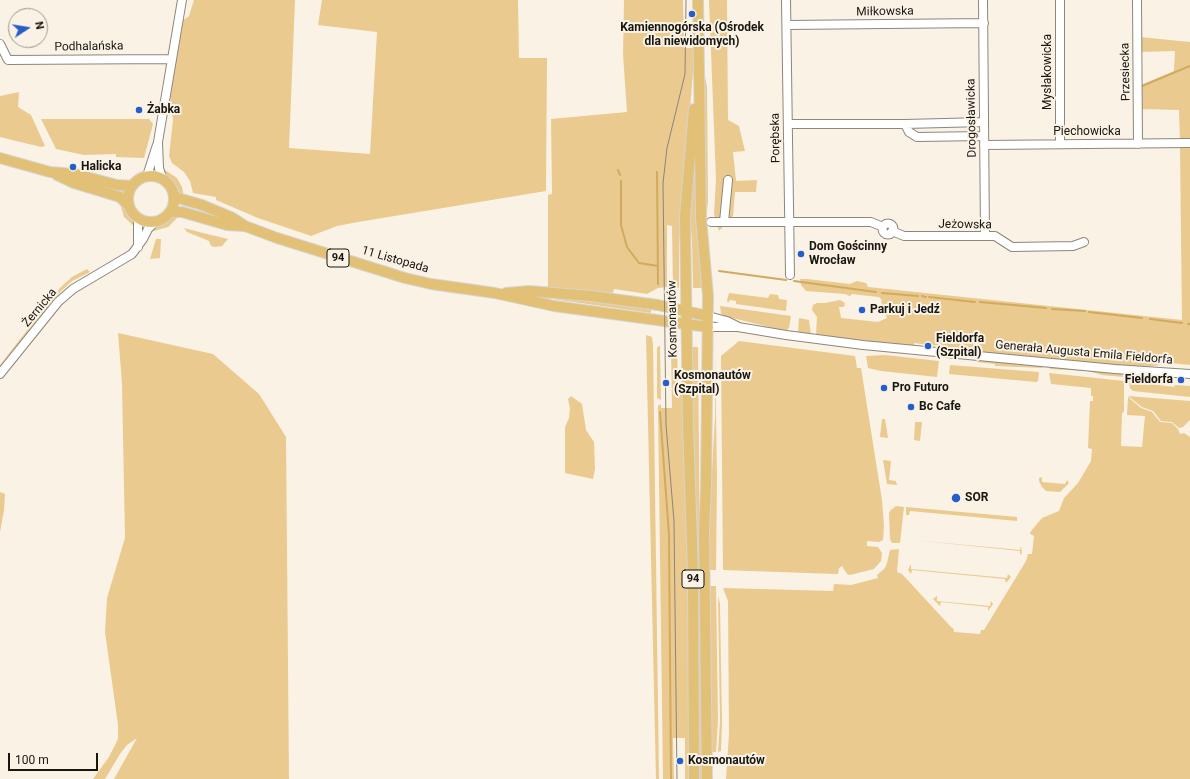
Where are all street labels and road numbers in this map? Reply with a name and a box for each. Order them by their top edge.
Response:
street label: Miłkowska [856,4,914,20]
street label: Mysłakowicka [1041,34,1055,110]
street label: Podhalańska [54,39,124,55]
street label: Przesiecka [1118,43,1134,101]
street label: Drogosławicka [964,78,980,158]
street label: Porębska [768,113,784,163]
street label: Piechowicka [1053,125,1121,139]
street label: Jeżowska [938,217,992,233]
street label: 11 Listopada [360,244,430,276]
road number: 94 [327,249,349,267]
street label: Kosmonautów [665,280,681,358]
street label: Żernicka [20,286,60,330]
street label: Generała Augusta Emila Fieldorfa [995,338,1173,368]
road number: 94 [682,570,704,588]

